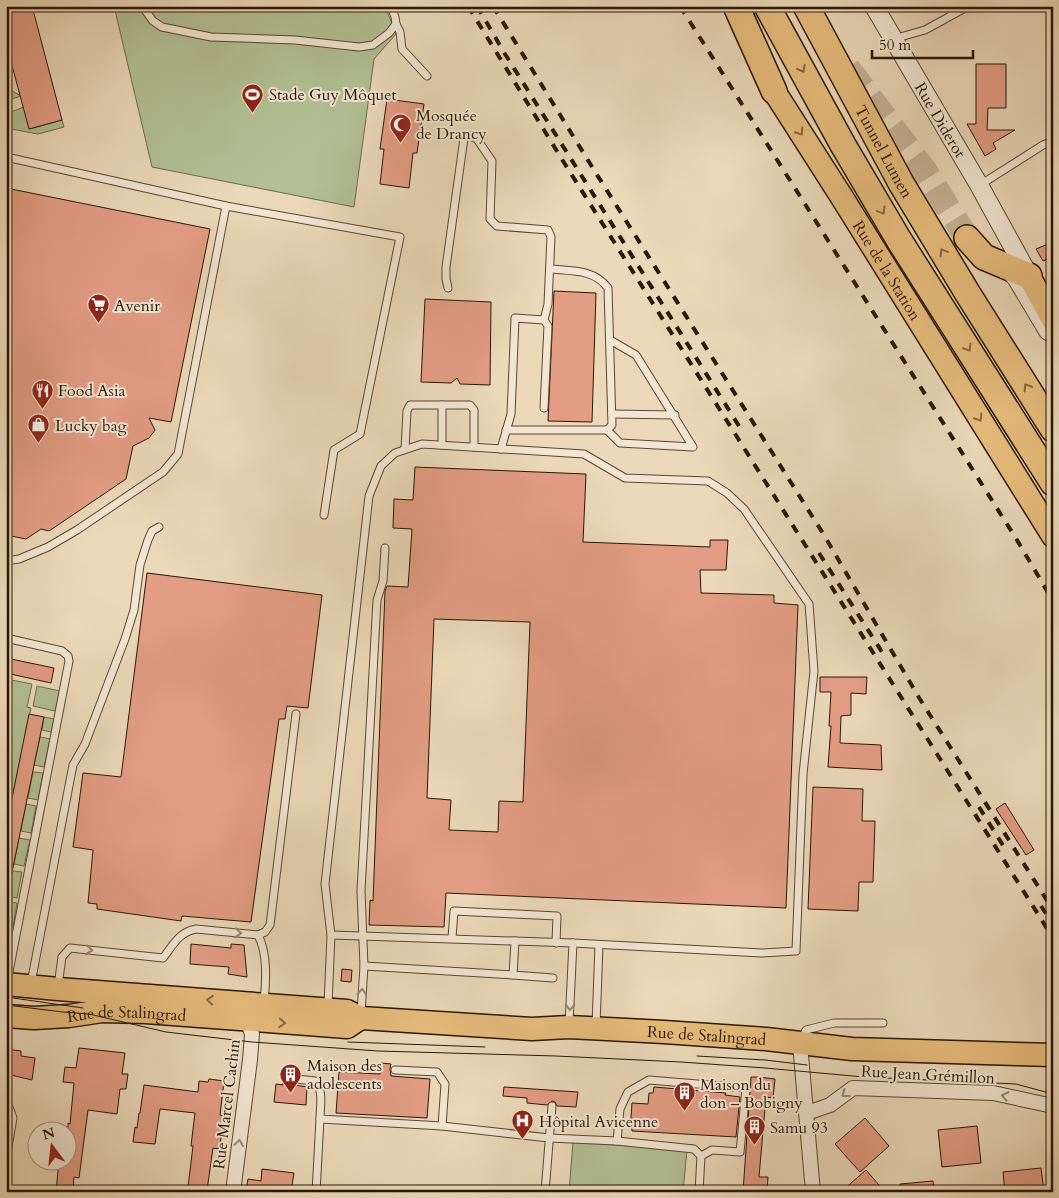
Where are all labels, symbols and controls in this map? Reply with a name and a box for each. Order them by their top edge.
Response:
scale bar [872,28,973,60]
text: 50 m [879,35,911,55]
one-way arrow [795,64,805,73]
street label: Rue Diderot [909,78,971,162]
sports icon: Stade Guy Môquet [241,82,265,113]
place label: Stade Guy Môquet [269,84,397,106]
street label: Tunnel Lumen [849,101,918,202]
place label: Mosquée de Drancy [416,105,487,145]
mosque icon: Mosquée de Drancy [388,112,412,143]
one-way arrow [794,127,804,136]
one-way arrow [875,205,885,214]
street label: Rue de la Station [847,216,926,325]
one-way arrow [939,248,949,257]
supermarket icon: Avenir [86,293,110,324]
place label: Avenir [114,295,160,317]
one-way arrow [962,343,971,352]
restaurant icon: Food Asia [30,378,54,409]
place label: Food Asia [58,380,125,402]
one-way arrow [1023,384,1033,393]
shop icon: Lucky bag [27,413,51,444]
one-way arrow [973,413,983,422]
place label: Lucky bag [55,415,127,437]
one-way arrow [234,927,242,938]
one-way arrow [85,944,93,955]
one-way arrow [357,988,368,996]
one-way arrow [205,995,213,1006]
street label: Rue de Stalingrad [66,1001,187,1028]
one-way arrow [564,1003,575,1011]
one-way arrow [279,1017,287,1028]
street label: Rue de Stalingrad [646,1021,767,1051]
street label: Rue Marcel Cachin [208,1038,246,1170]
place label: Maison des adolescents [307,1055,382,1095]
street label: Rue Jean Grémillon [860,1061,995,1089]
building icon: Maison des adolescents [279,1062,303,1093]
place label: Maison du don – Bobigny [700,1074,803,1114]
building icon: Maison du don – Bobigny [672,1081,696,1112]
one-way arrow [842,1088,851,1096]
one-way arrow [1001,1091,1009,1102]
hospital icon: Hôpital Avicenne [511,1109,535,1140]
place label: Hôpital Avicenne [539,1111,658,1133]
building icon: Samu 93 [742,1115,766,1146]
place label: Samu 93 [770,1117,828,1139]
north arrow [28,1120,78,1170]
text: N [40,1123,57,1145]
one-way arrow [234,1139,244,1148]

